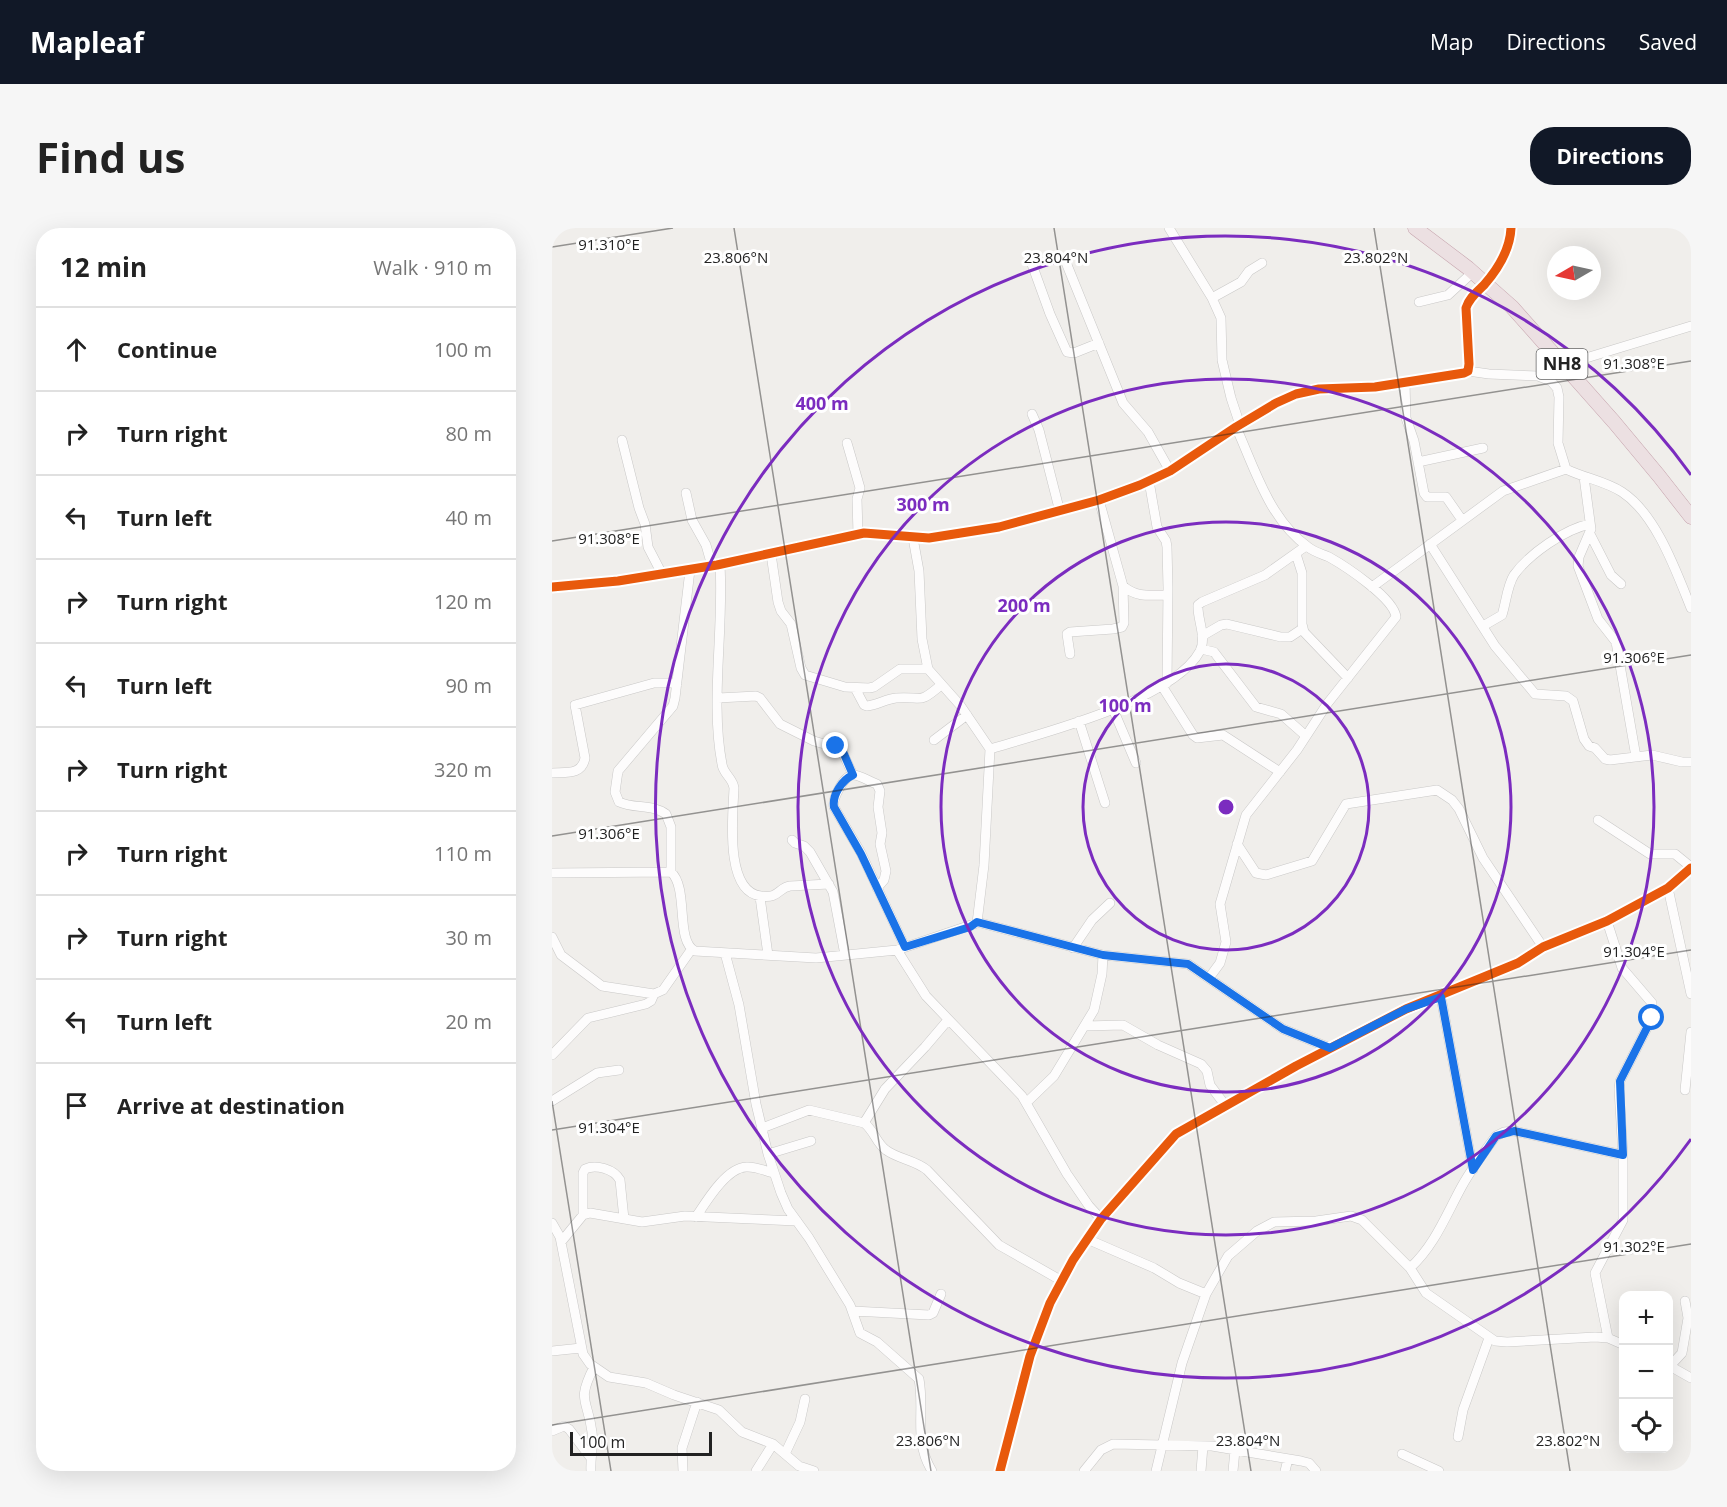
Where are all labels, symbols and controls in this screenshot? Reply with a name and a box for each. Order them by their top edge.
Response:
text: Mapleaf [30,23,144,61]
text: Map [1430,28,1473,56]
text: Directions [1506,28,1606,56]
text: Saved [1639,28,1697,56]
button: Directions [1530,127,1691,185]
text: Find us [36,128,185,185]
text: 91.310°E [578,234,640,254]
north arrow [1547,246,1601,300]
text: 23.806°N [704,247,768,267]
text: 23.804°N [1024,247,1088,267]
text: 23.802°N [1344,247,1408,267]
text: 12 min [60,249,147,285]
text: Walk · 910 m [373,254,492,281]
icon: ahead [60,333,93,366]
text: Continue [117,334,217,364]
text: 100 m [434,336,492,363]
road number: NH8 [1536,349,1588,379]
text: 91.308°E [1603,353,1665,373]
text: 400 m [795,391,849,415]
icon: right [60,417,93,450]
text: Turn right [117,418,228,448]
text: 80 m [445,420,492,447]
text: 300 m [896,492,950,516]
icon: left [60,501,93,534]
text: Turn left [117,502,212,532]
text: 40 m [445,504,492,531]
text: 91.308°E [578,528,640,548]
icon: right [60,585,93,618]
text: Turn right [117,586,228,616]
text: 120 m [434,588,492,615]
text: 200 m [997,593,1051,617]
text: 91.306°E [1603,647,1665,667]
icon: left [60,669,93,702]
text: Turn left [117,670,212,700]
text: 90 m [445,672,492,699]
text: 100 m [1098,693,1152,717]
route end [822,732,848,758]
icon: right [60,753,93,786]
text: Turn right [117,754,228,784]
text: 320 m [434,756,492,783]
centre of rings [1216,797,1236,817]
text: 91.306°E [578,823,640,843]
icon: right [60,837,93,870]
text: Turn right [117,838,228,868]
text: 110 m [434,840,492,867]
icon: right [60,921,93,954]
text: Turn right [117,922,228,952]
text: 30 m [445,924,492,951]
text: 91.304°E [1603,941,1665,961]
route start [1638,1004,1664,1030]
icon: left [60,1005,93,1038]
text: Turn left [117,1006,212,1036]
text: 20 m [445,1008,492,1035]
icon: arrive [60,1089,93,1122]
text: Arrive at destination [117,1090,345,1120]
text: 91.304°E [578,1117,640,1137]
text: 91.302°E [1603,1236,1665,1256]
map controls [1619,1291,1673,1453]
button: + [1619,1291,1673,1345]
button: − [1619,1345,1673,1399]
button: locate [1619,1399,1673,1453]
scale bar [570,1429,712,1456]
text: 23.806°N [896,1430,960,1450]
text: 23.804°N [1216,1430,1280,1450]
text: 23.802°N [1536,1430,1600,1450]
text: 100 m [579,1431,625,1453]

